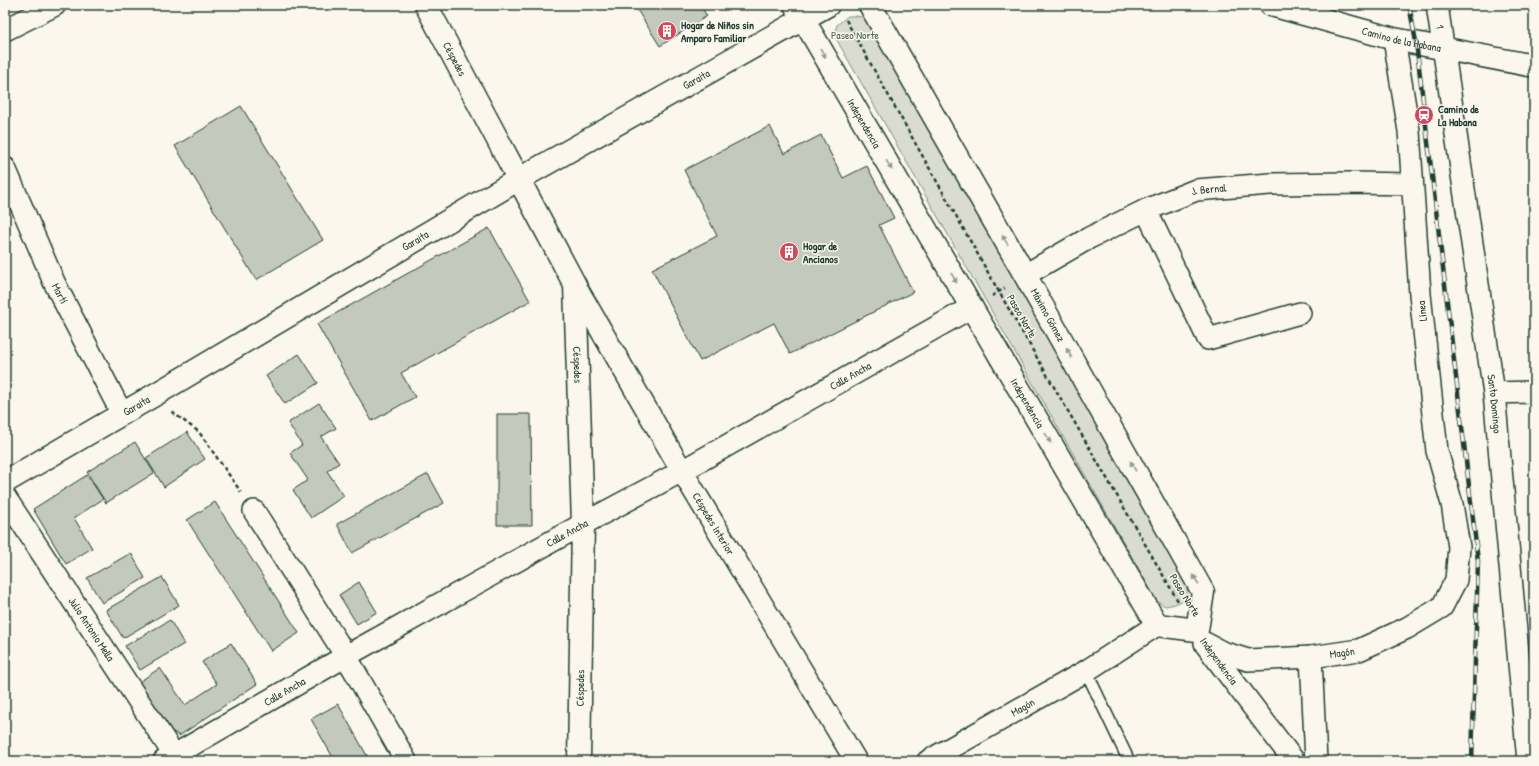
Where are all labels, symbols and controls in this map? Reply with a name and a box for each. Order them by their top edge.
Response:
place label: Hogar de Niños sin Amparo Familiar [681,18,754,46]
building icon: Hogar de Niños sin Amparo Familiar [656,20,678,42]
street label: Camino de la Habana [1360,23,1443,55]
street label: 1 [1433,24,1447,30]
park label: Paseo Norte [831,28,880,42]
street label: Céspedes [440,39,469,78]
one-way arrow [820,47,827,59]
street label: Garaita [680,66,713,92]
street label: Independencia [844,96,884,151]
place label: Camino de La Habana [1438,102,1480,129]
station icon: Camino de La Habana [1413,104,1435,126]
one-way arrow [885,159,892,171]
street label: J. Bernal [1189,181,1227,198]
street label: Garaita [399,227,432,254]
one-way arrow [1002,234,1009,246]
place label: Hogar de Ancianos [803,239,839,266]
building icon: Hogar de Ancianos [778,241,800,263]
one-way arrow [951,272,958,284]
street label: Martí [49,281,71,306]
street label: Máximo Gómez [1028,286,1069,344]
street label: Paseo Norte [1004,292,1040,341]
street label: Línea [1414,300,1430,322]
street label: Céspedes [570,346,585,383]
one-way arrow [1066,347,1073,359]
street label: Calle Ancha [827,358,874,393]
street label: Santo Domingo [1484,373,1505,434]
street label: Independencia [1008,376,1048,431]
street label: Garaita [120,392,153,419]
one-way arrow [1045,432,1052,444]
one-way arrow [1129,460,1136,472]
street label: Céspedes Interior [689,490,738,558]
street label: Calle Ancha [544,515,591,550]
street label: Paseo Norte [1166,571,1204,620]
one-way arrow [1193,574,1200,585]
street label: Julio Antonio Mella [65,594,118,664]
street label: Independencia [1197,635,1241,688]
street label: Magón [1329,644,1356,661]
street label: Céspedes [573,670,587,706]
street label: Calle Ancha [261,674,308,709]
street label: Magón [1008,695,1037,719]

